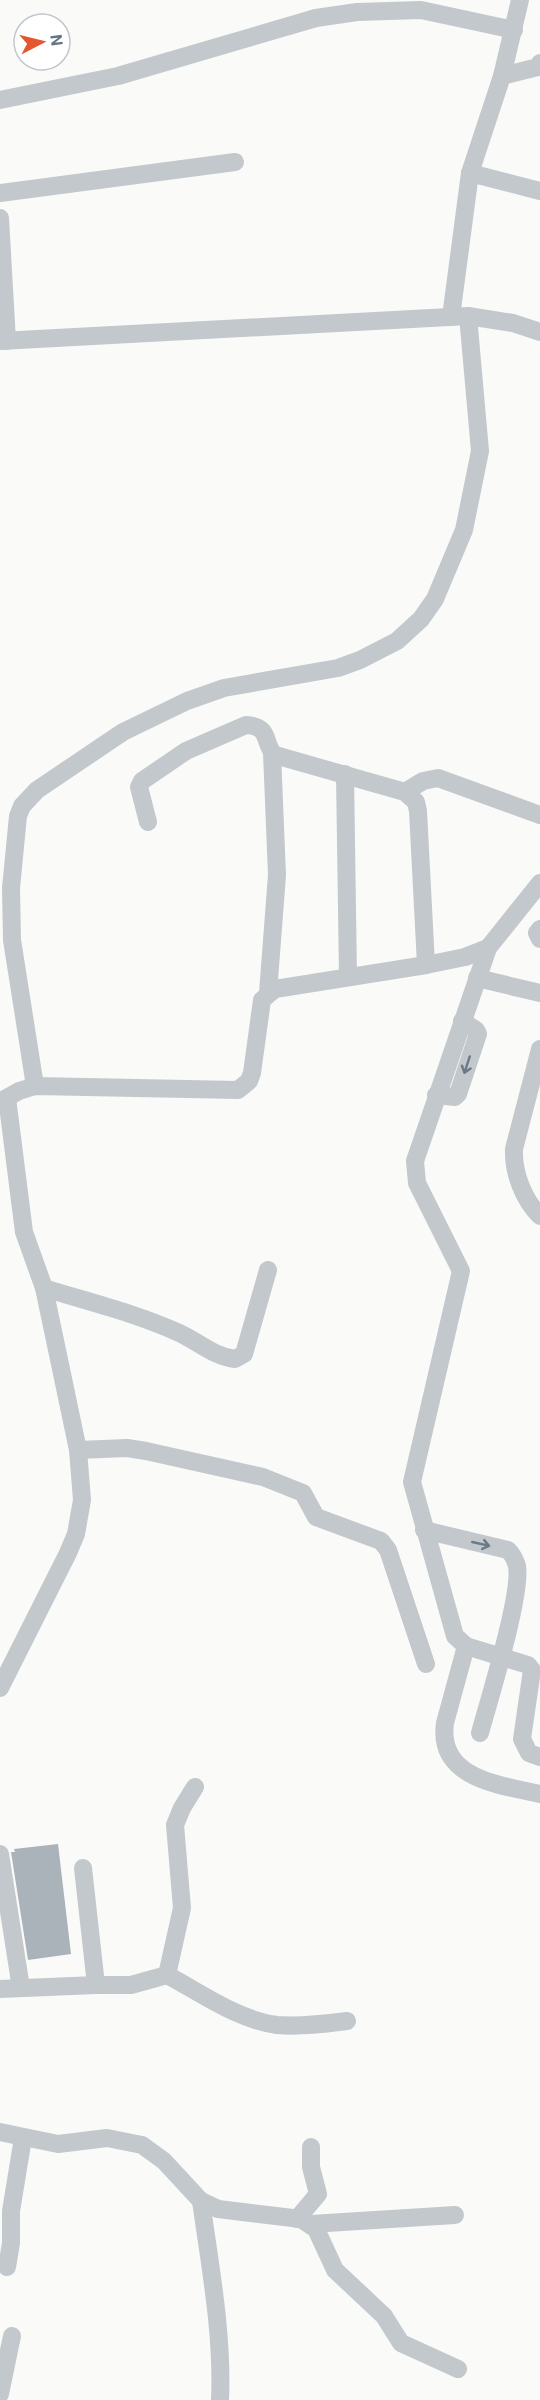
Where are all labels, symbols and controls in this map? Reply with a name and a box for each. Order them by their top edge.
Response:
north arrow [12,12,72,72]
text: N [46,33,67,47]
one-way arrow [461,1055,472,1074]
one-way arrow [471,1538,490,1550]

